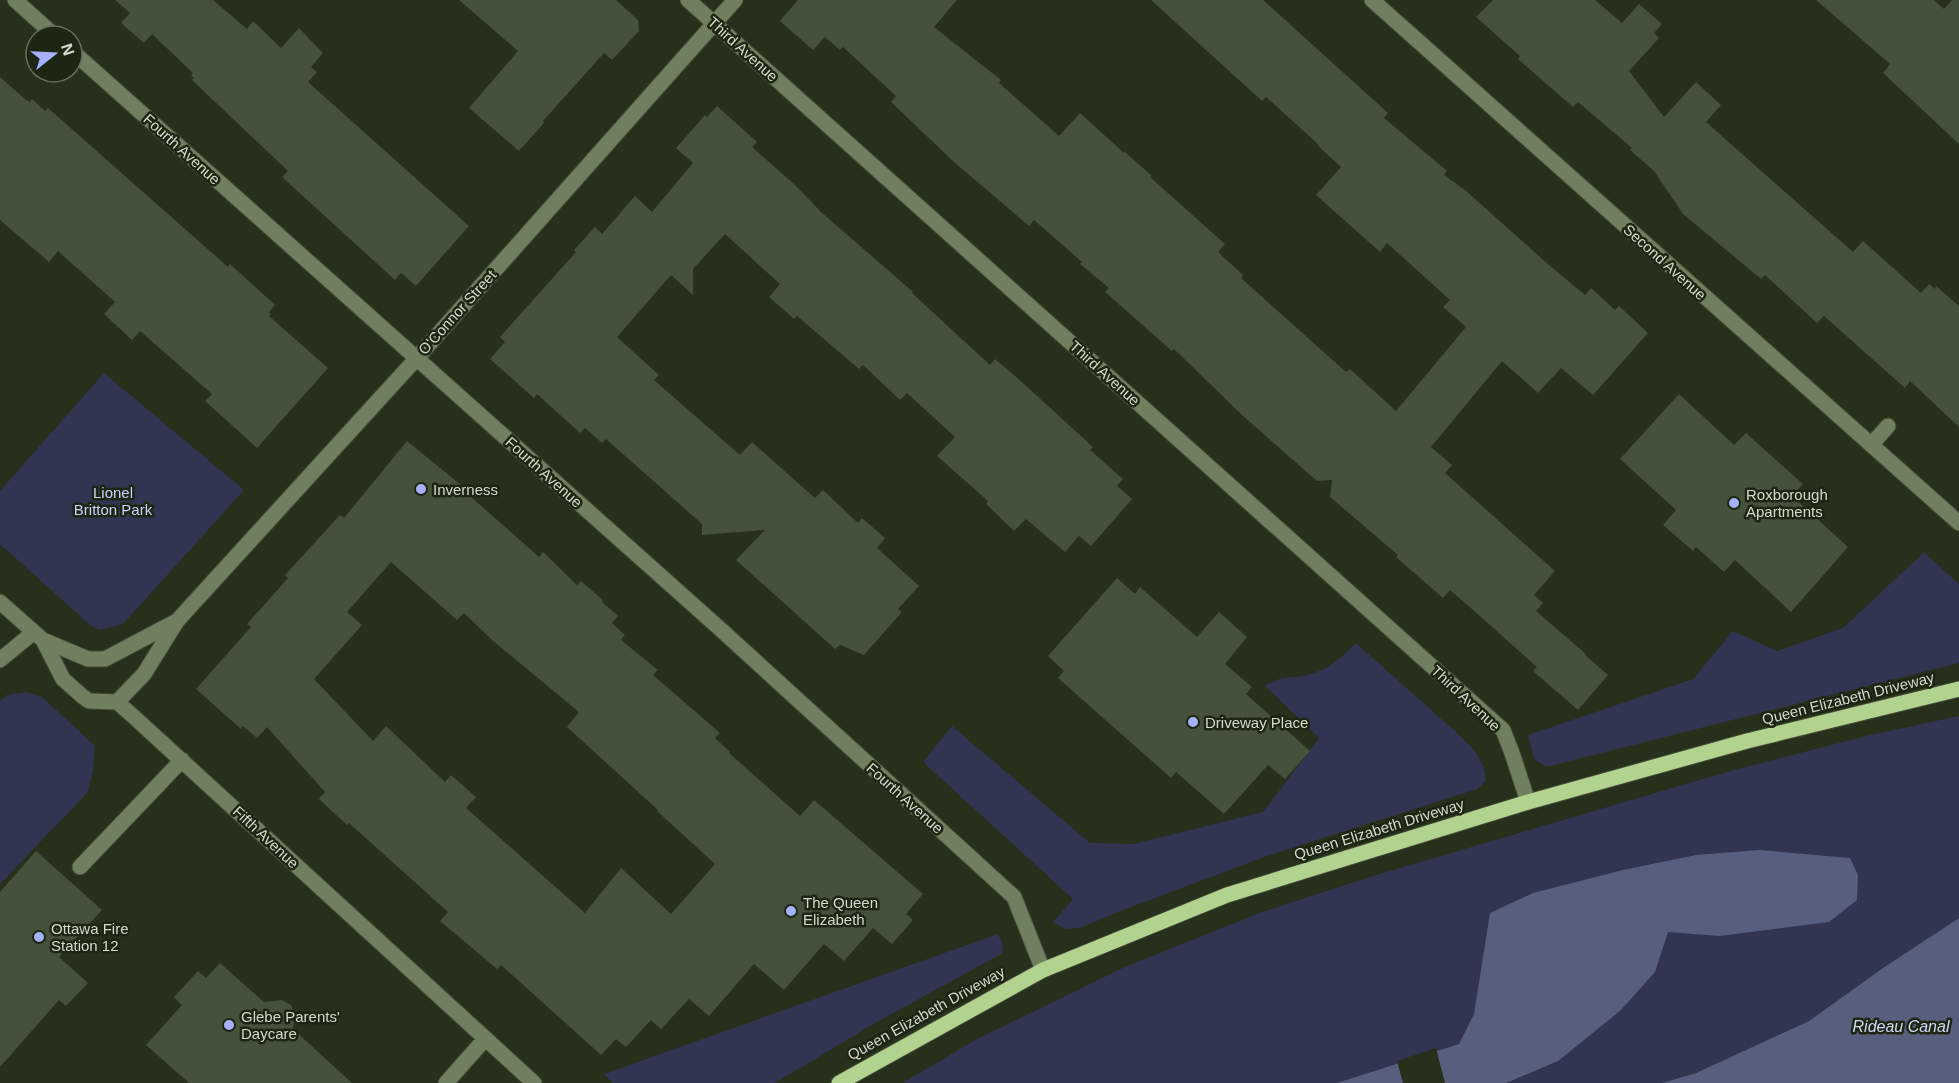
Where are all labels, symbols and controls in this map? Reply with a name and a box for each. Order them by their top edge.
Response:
street label: Third Avenue [705,13,781,85]
north arrow [24,24,84,84]
text: N [58,41,78,58]
street label: Fourth Avenue [140,110,224,188]
street label: Second Avenue [1620,221,1710,303]
street label: O'Connor Street [415,266,500,358]
street label: Third Avenue [1067,337,1143,409]
street label: Fourth Avenue [502,433,586,511]
place label: Inverness [433,481,498,498]
marker: Inverness [414,482,428,496]
park label: Lionel Britton Park [74,484,153,518]
place label: Roxborough Apartments [1746,486,1828,520]
marker: Roxborough Apartments [1727,496,1741,510]
street label: Third Avenue [1428,662,1504,734]
street label: Queen Elizabeth Driveway [1760,668,1936,728]
place label: Driveway Place [1205,714,1308,731]
marker: Driveway Place [1186,715,1200,729]
street label: Fourth Avenue [863,759,947,837]
street label: Queen Elizabeth Driveway [1292,795,1466,863]
street label: Fifth Avenue [230,802,302,872]
place label: The Queen Elizabeth [803,894,878,928]
marker: The Queen Elizabeth [784,904,798,918]
place label: Ottawa Fire Station 12 [51,920,129,954]
marker: Ottawa Fire Station 12 [32,930,46,944]
street label: Queen Elizabeth Driveway [845,962,1008,1063]
place label: Glebe Parents' Daycare [241,1008,340,1042]
marker: Glebe Parents' Daycare [222,1018,236,1032]
water label: Rideau Canal [1853,1018,1950,1035]

